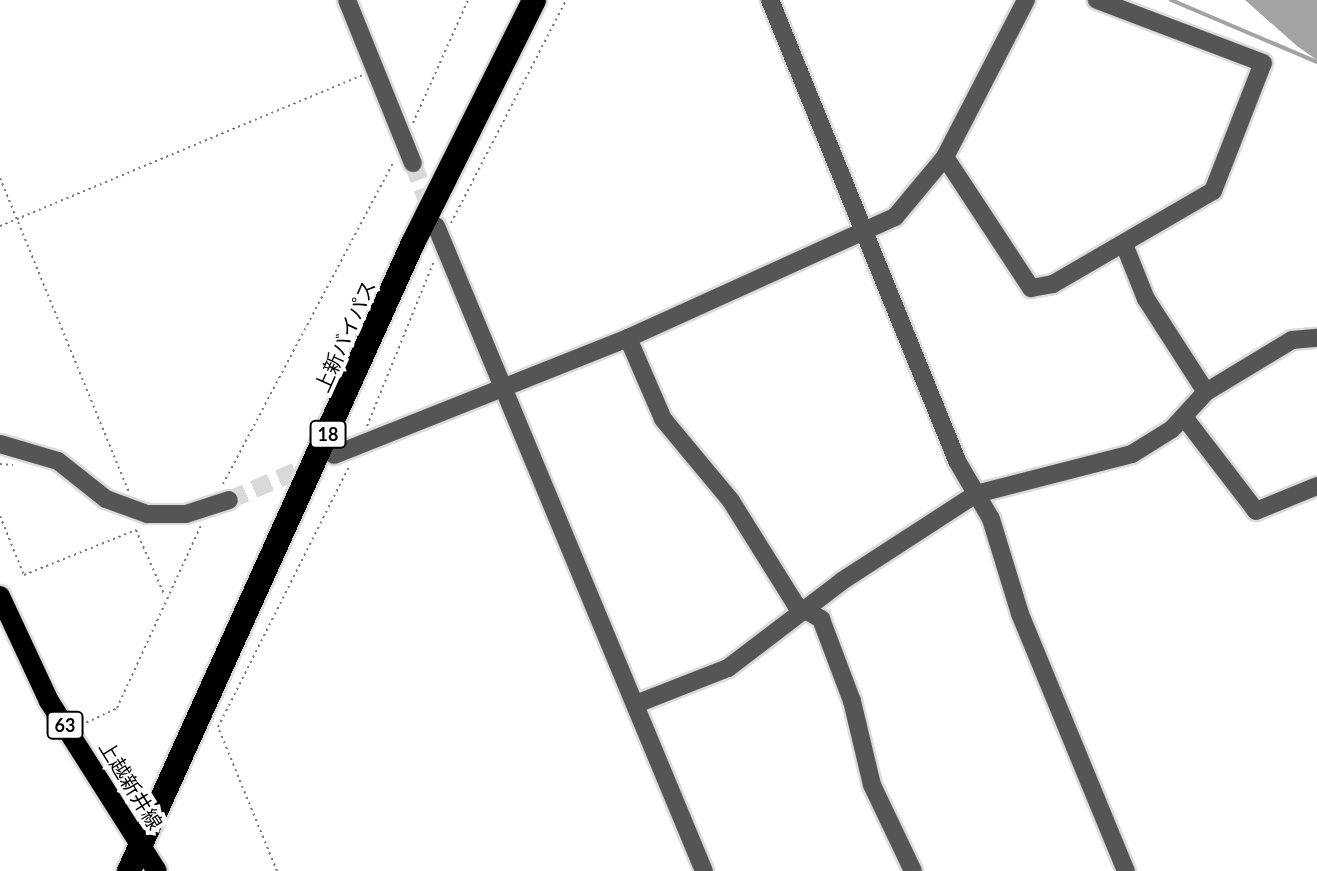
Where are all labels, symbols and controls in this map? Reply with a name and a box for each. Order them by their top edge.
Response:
street label: 上新バイパス [310,276,380,396]
road number: 18 [308,420,348,448]
road number: 63 [45,711,85,739]
street label: 上越新井線 [94,736,168,834]

